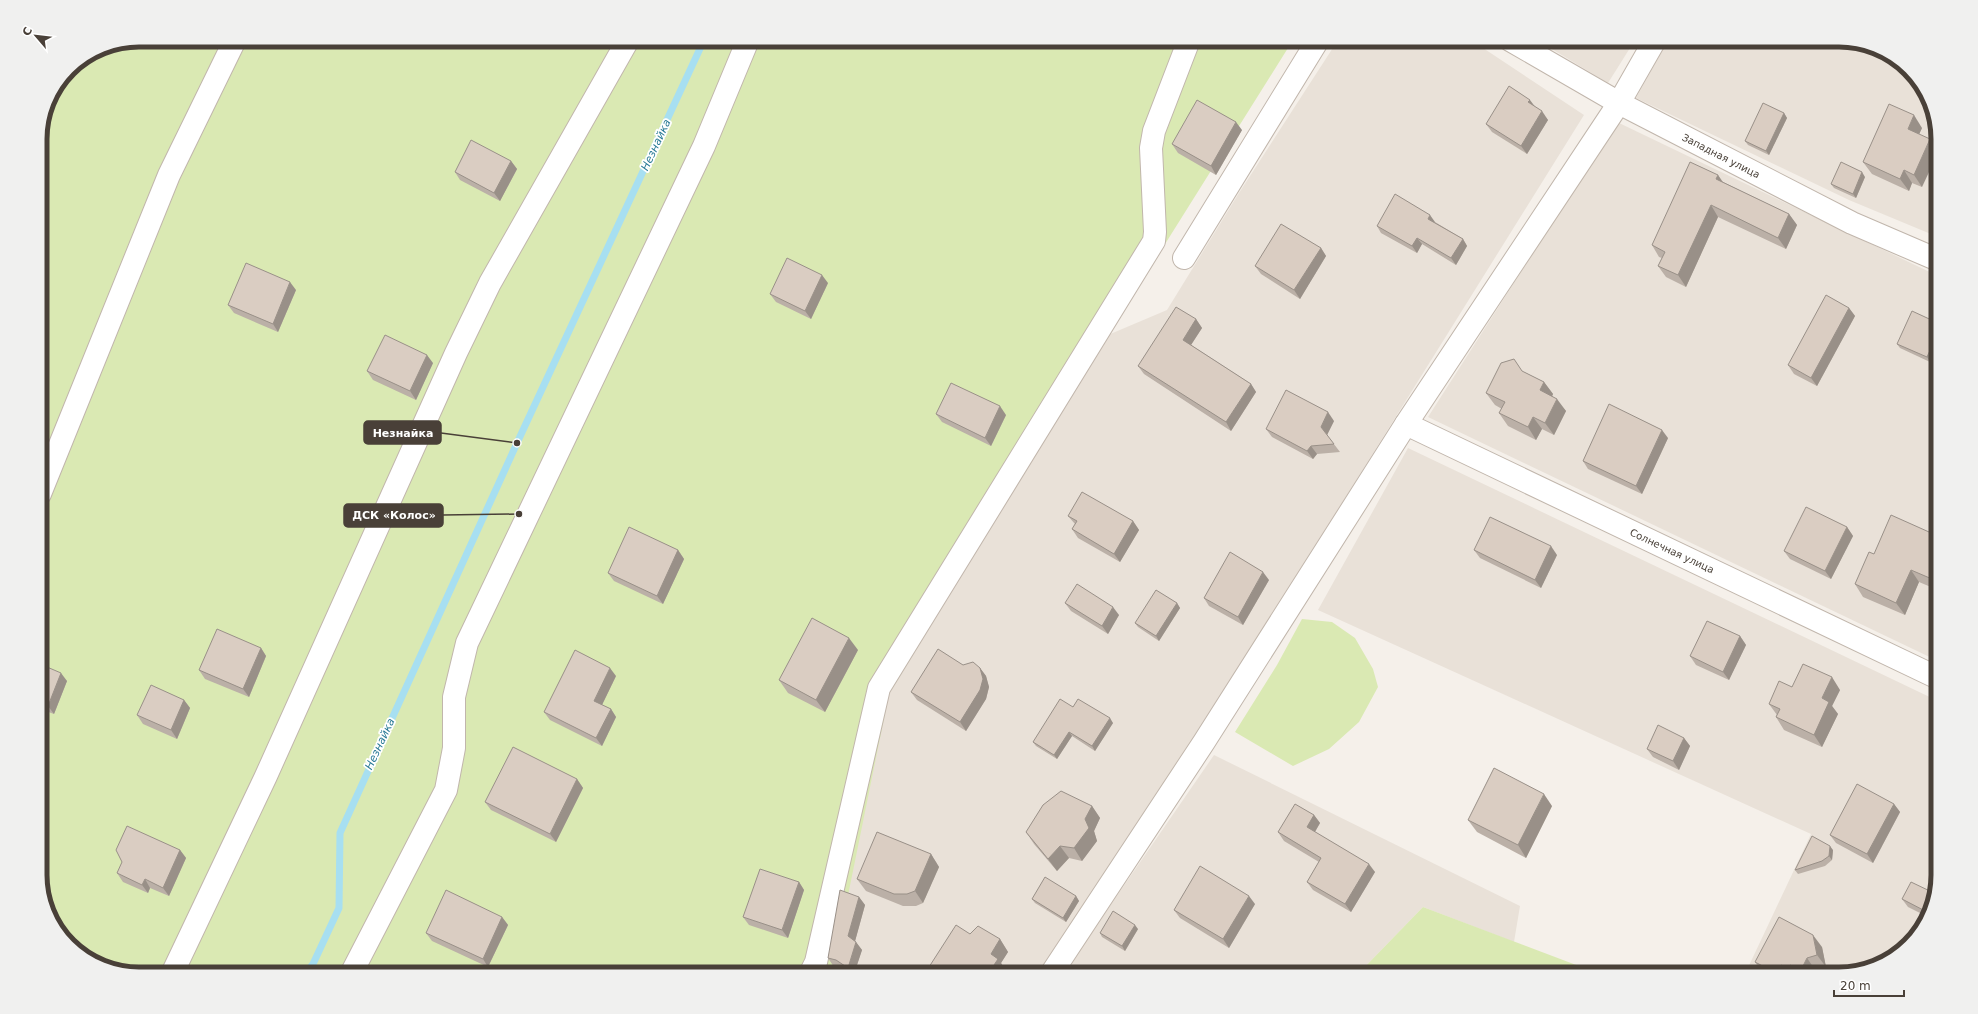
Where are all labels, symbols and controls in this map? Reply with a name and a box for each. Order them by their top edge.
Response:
north arrow [16,16,56,56]
text: С [20,25,35,38]
water label: Незнайка [638,117,674,173]
street label: Западная улица [1680,132,1762,180]
callout: Незнайка [364,421,441,444]
text: Незнайка [373,427,433,440]
callout: ДСК «Колос» [344,504,443,527]
text: ДСК «Колос» [352,509,436,522]
street label: Солнечная улица [1628,527,1716,575]
water label: Незнайка [362,716,398,772]
scale bar [1834,972,1904,998]
text: 20 m [1840,979,1871,993]

